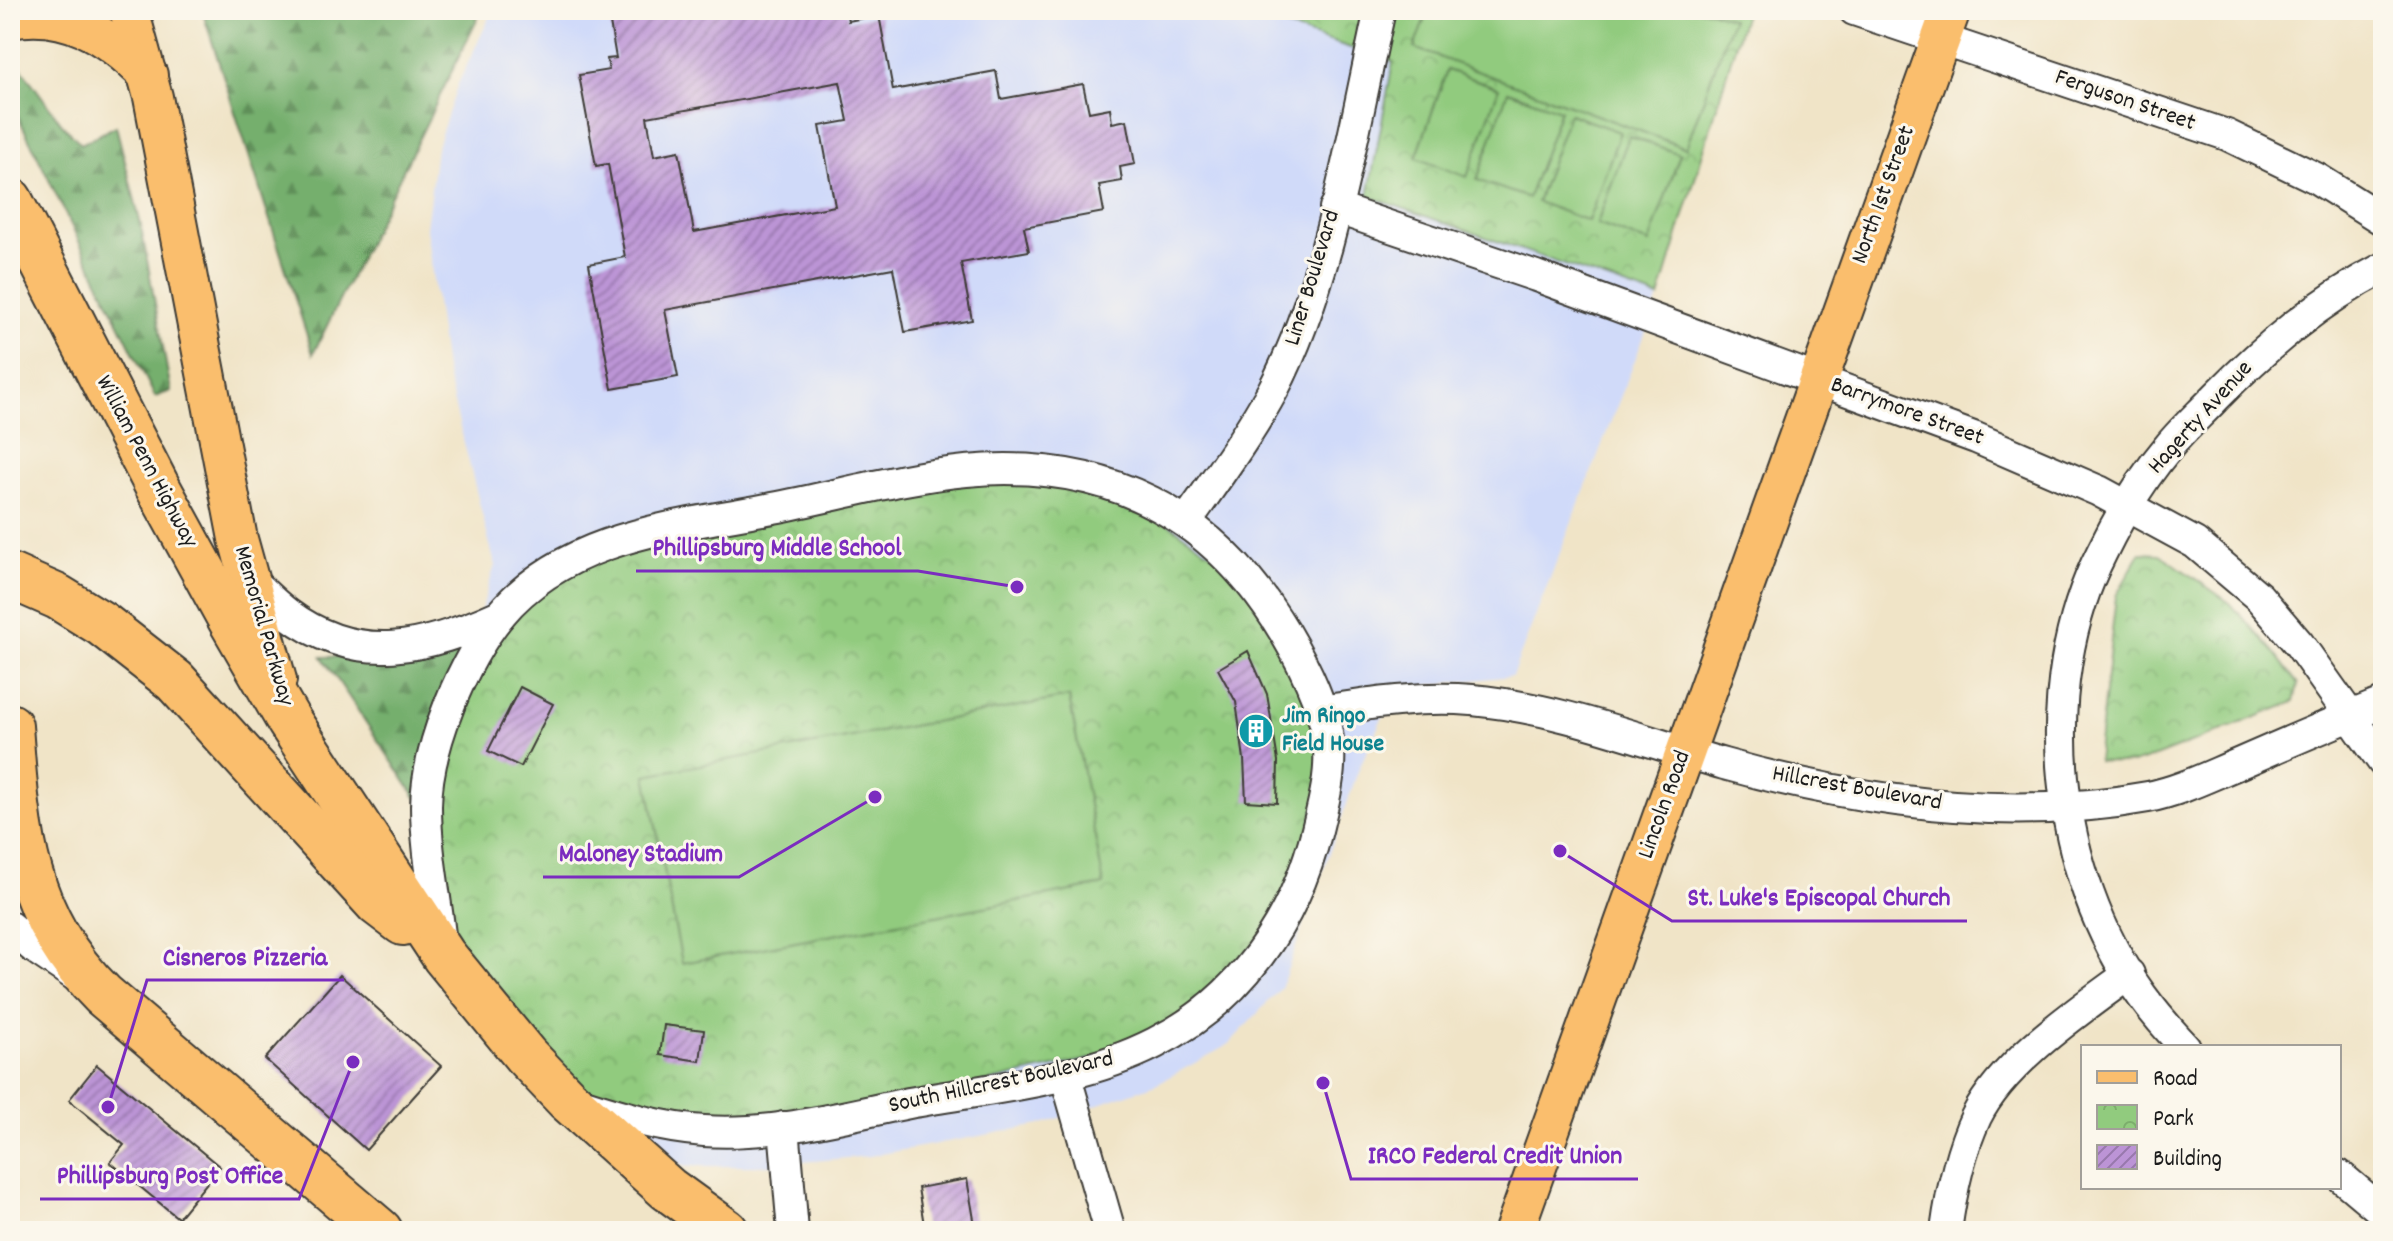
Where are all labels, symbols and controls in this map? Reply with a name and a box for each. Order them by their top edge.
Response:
street label: Ferguson Street [2050,61,2200,141]
street label: North 1st Street [1843,121,1925,269]
street label: Liner Boulevard [1276,206,1350,350]
street label: Hagerty Avenue [2140,353,2262,483]
street label: Barrymore Street [1826,369,1988,455]
street label: William Penn Highway [86,370,206,555]
callout: Phillipsburg Middle School [636,521,918,571]
text: Phillipsburg Middle School [652,531,902,568]
street label: Memorial Parkway [224,542,302,711]
place label: Jim Ringo Field House [1282,700,1385,762]
building icon: Jim Ringo Field House [1237,712,1275,750]
street label: Lincoln Road [1630,746,1700,864]
street label: Hillcrest Boulevard [1769,757,1945,821]
callout: Maloney Stadium [543,827,739,877]
text: Maloney Stadium [559,837,723,874]
callout: St. Luke's Episcopal Church [1672,871,1967,921]
text: St. Luke's Episcopal Church [1687,881,1951,918]
callout: Cisneros Pizzeria [147,930,344,980]
text: Cisneros Pizzeria [163,941,328,978]
street label: South Hillcrest Boulevard [886,1043,1116,1123]
legend [2081,1045,2341,1189]
text: Road [2153,1063,2198,1097]
text: Park [2153,1103,2194,1137]
callout: IRCO Federal Credit Union [1351,1129,1638,1179]
text: IRCO Federal Credit Union [1368,1139,1622,1176]
text: Building [2153,1143,2222,1177]
callout: Phillipsburg Post Office [40,1149,299,1199]
text: Phillipsburg Post Office [57,1159,283,1196]

